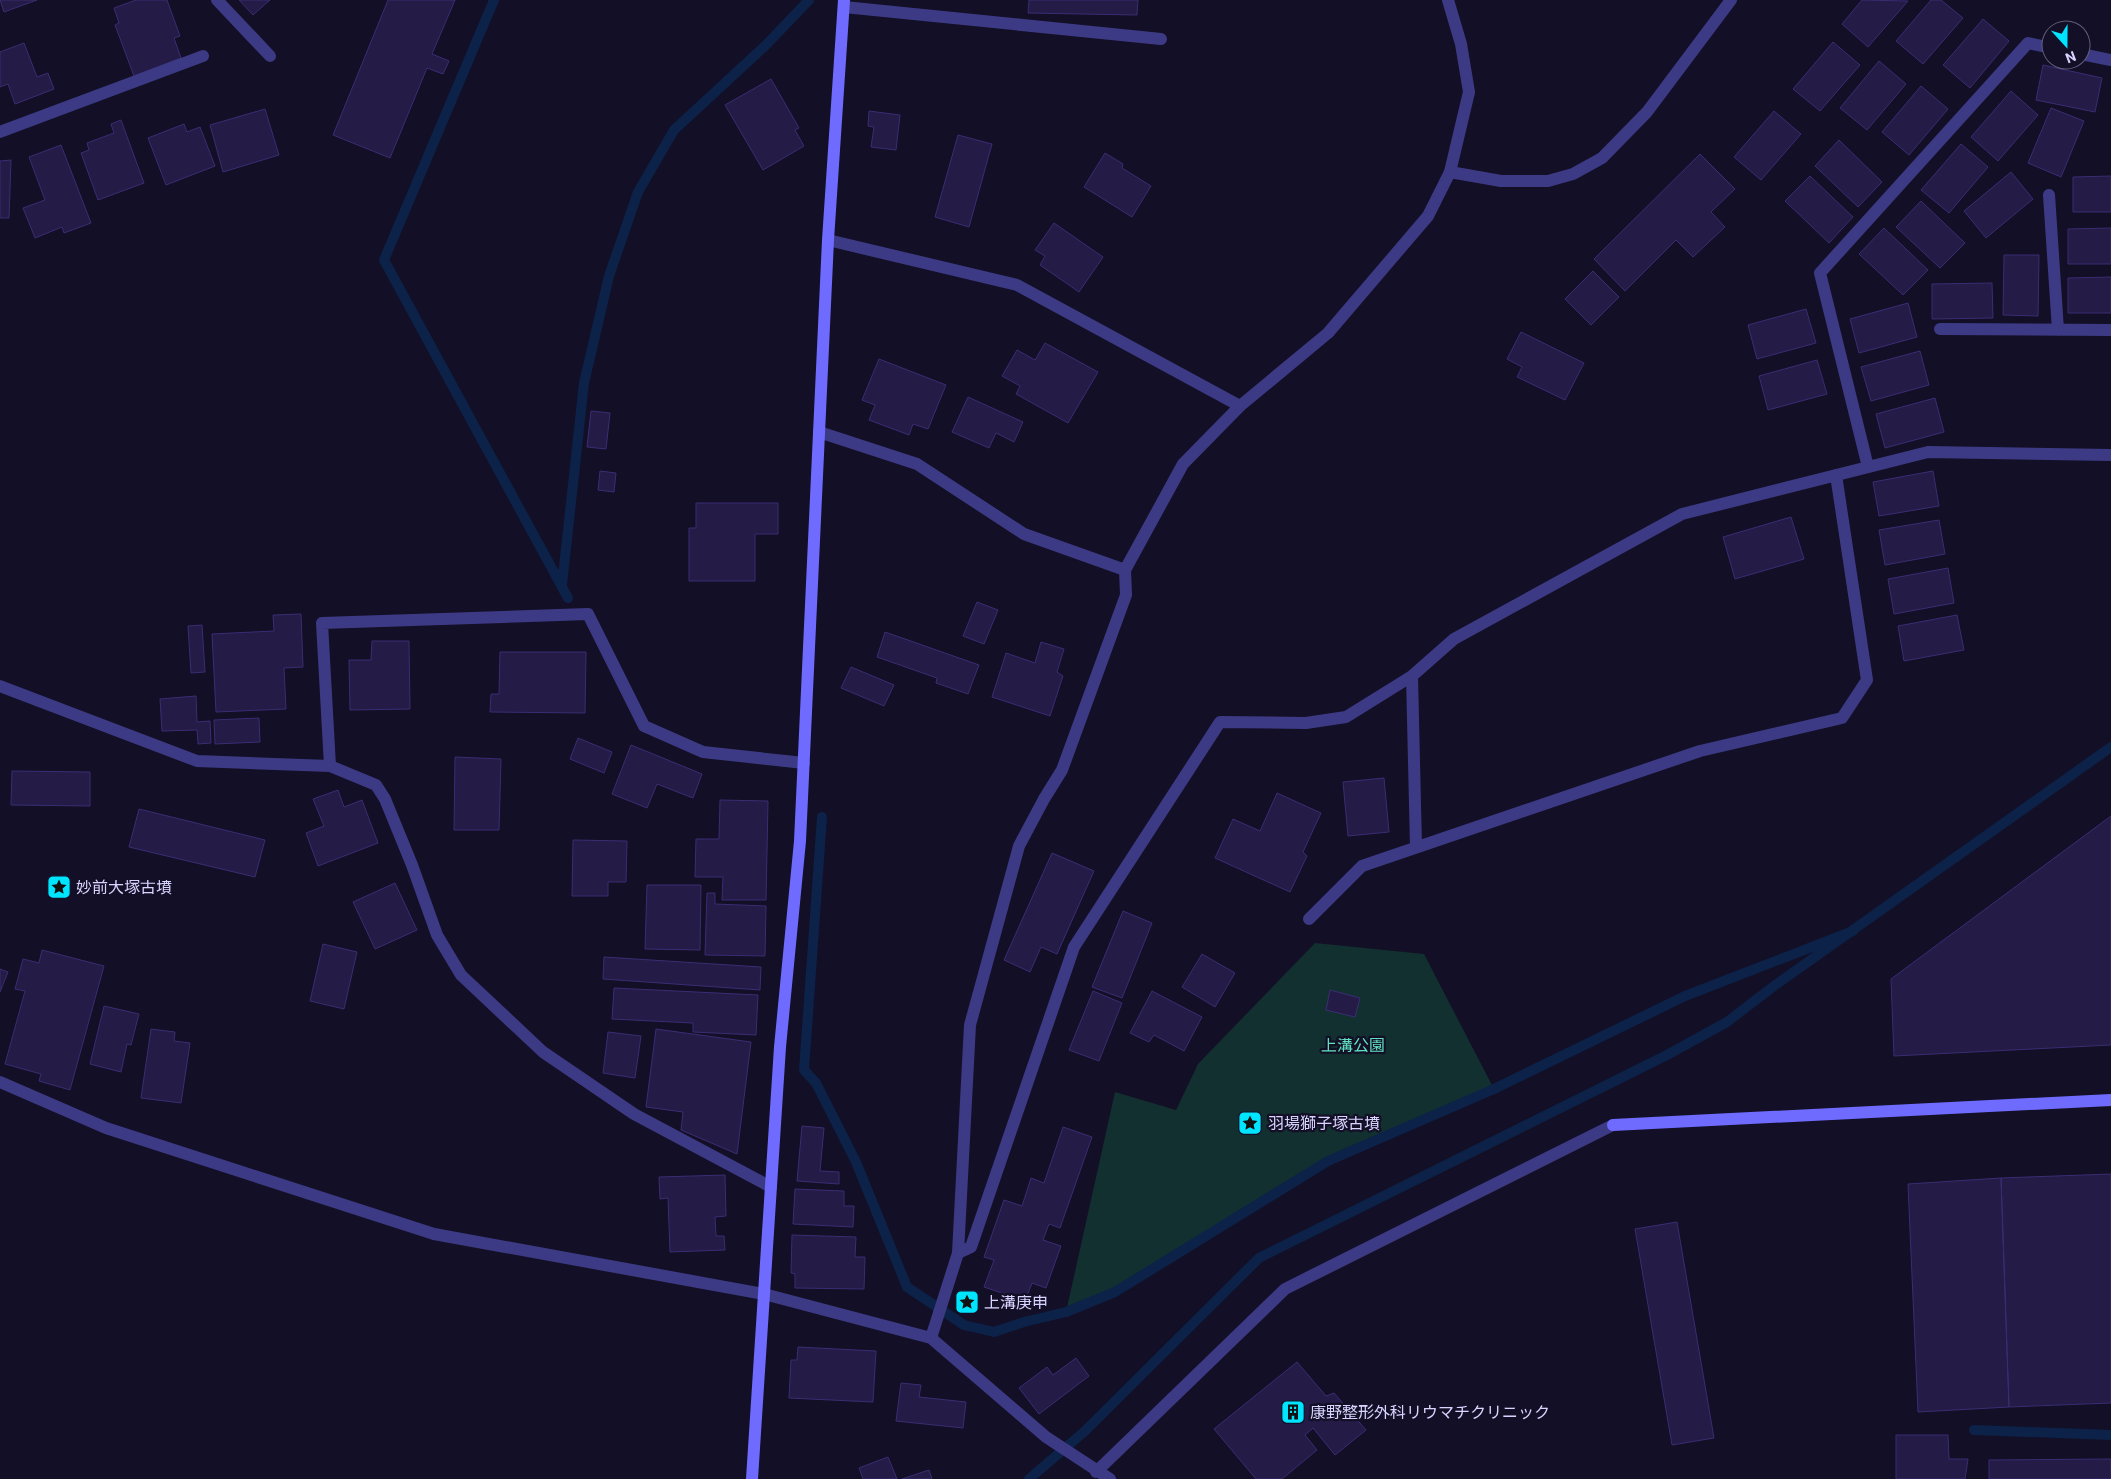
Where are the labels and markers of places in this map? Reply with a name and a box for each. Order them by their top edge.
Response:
place icon: 妙前大塚古墳 [46,874,72,900]
place label: 妙前大塚古墳 [76,878,172,897]
place icon: 羽場獅子塚古墳 [1237,1110,1263,1136]
place label: 羽場獅子塚古墳 [1268,1114,1380,1133]
place icon: 上溝庚申 [954,1289,980,1315]
place label: 上溝庚申 [984,1293,1048,1312]
building icon: 康野整形外科リウマチクリニック [1280,1399,1306,1425]
place label: 康野整形外科リウマチクリニック [1310,1403,1550,1422]

